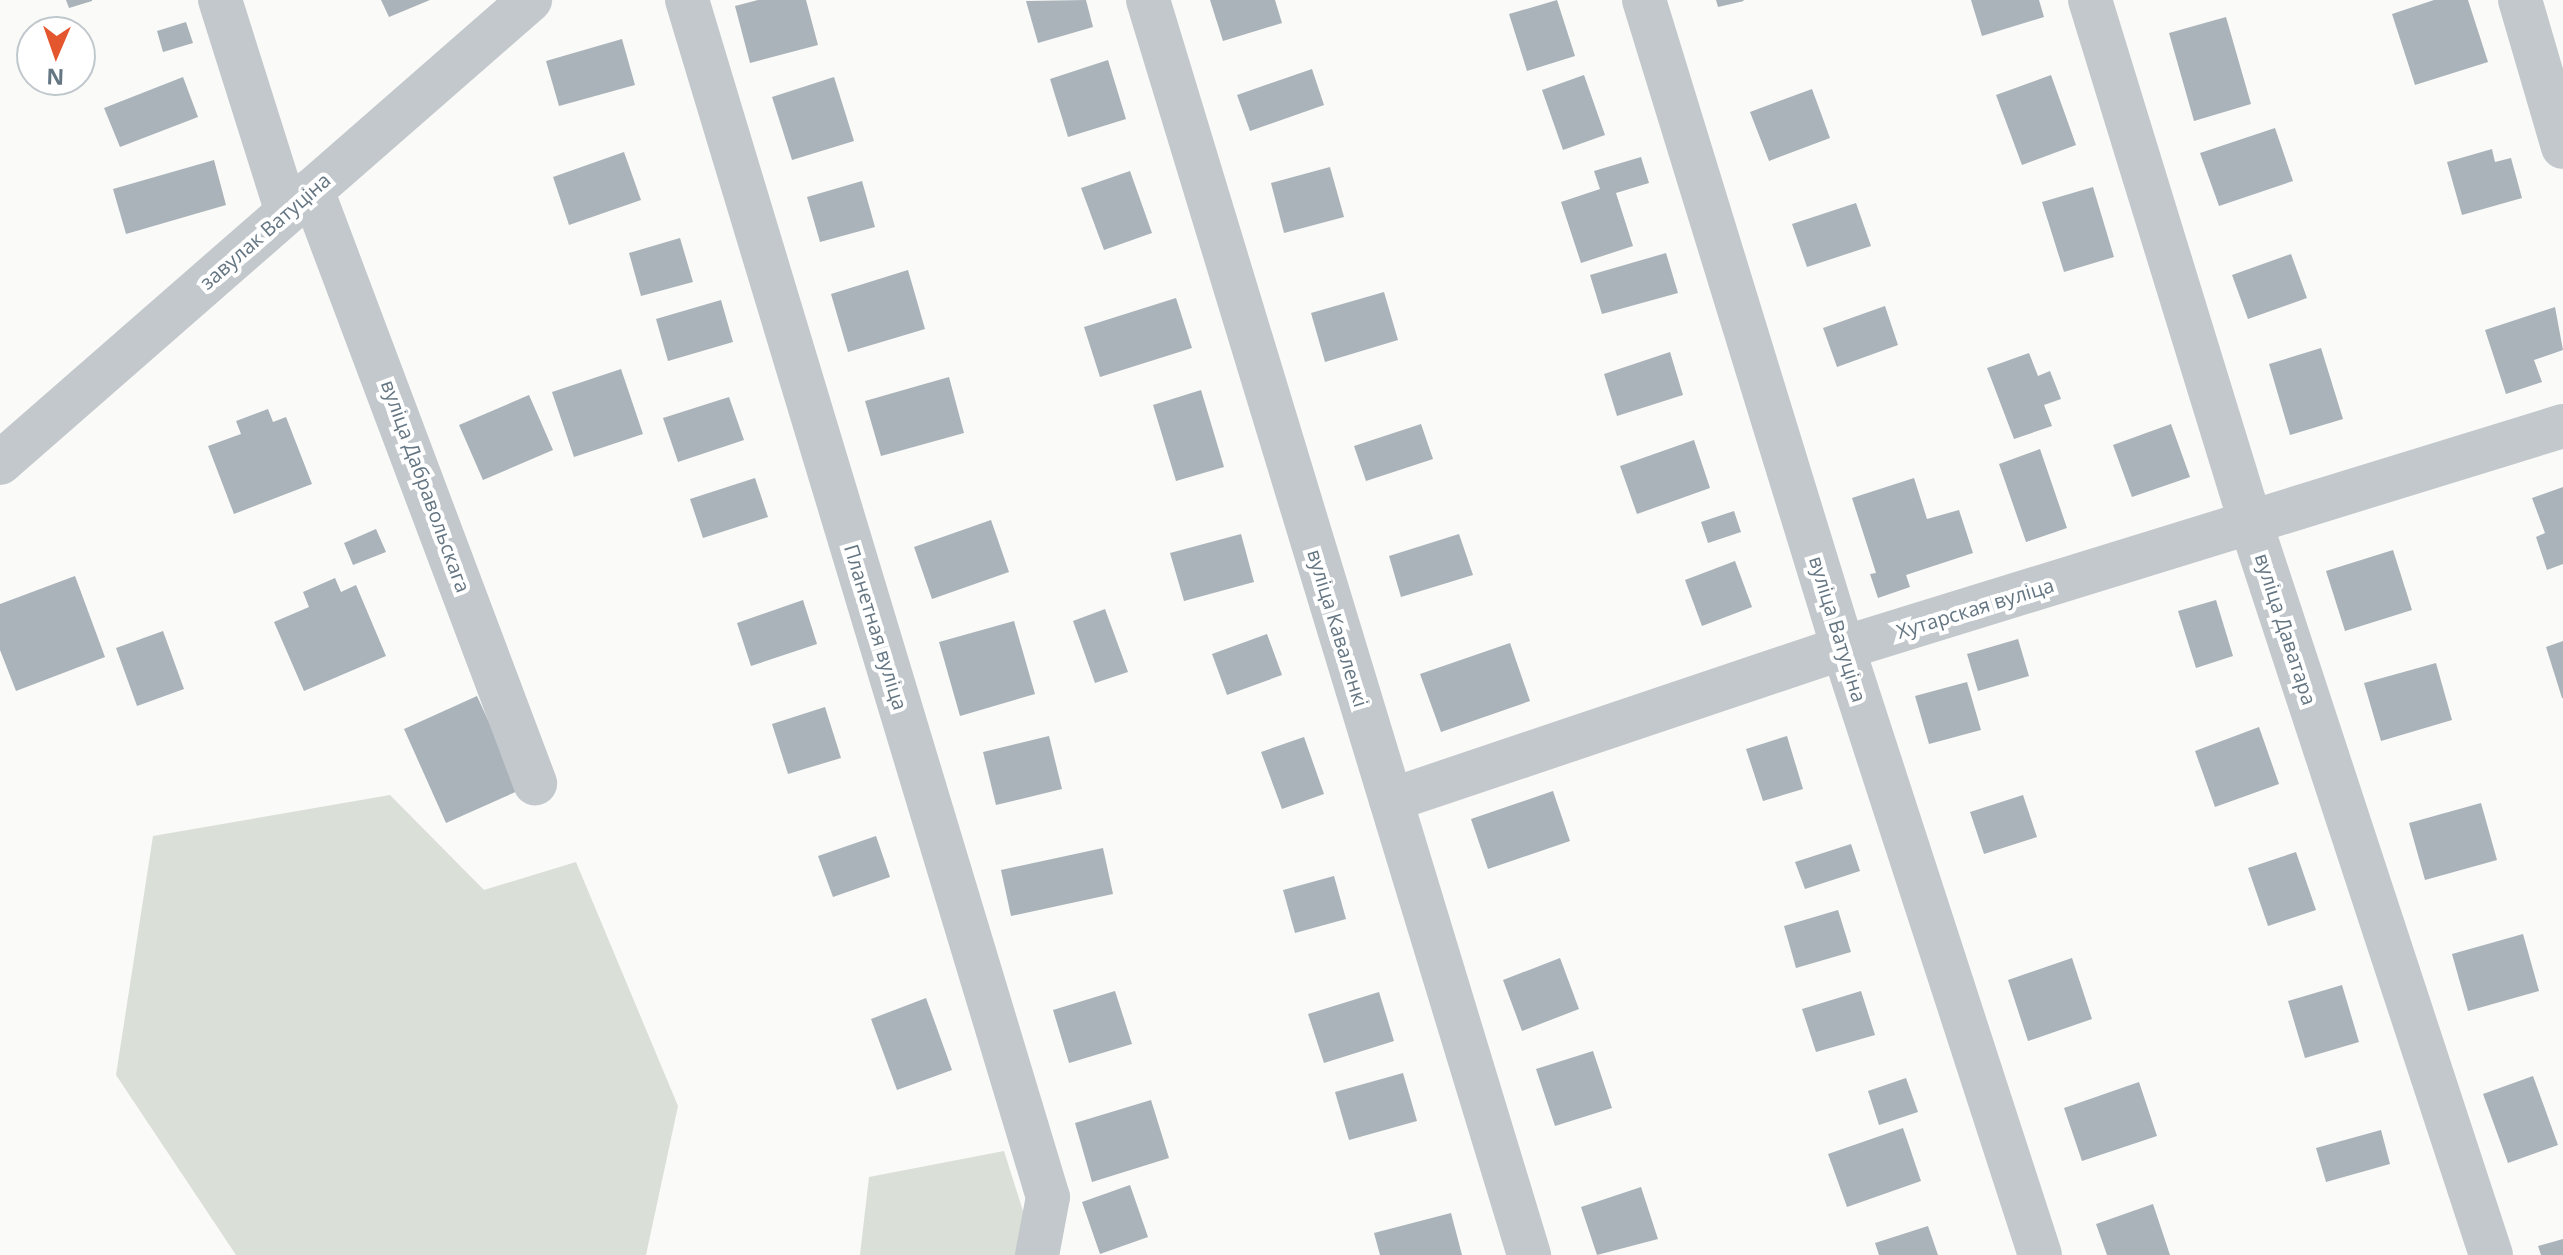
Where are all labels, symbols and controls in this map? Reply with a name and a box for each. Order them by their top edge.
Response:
north arrow [16,16,96,96]
text: N [46,63,65,93]
street label: завулак Ватуціна [195,168,335,294]
street label: вуліца Дабравольскага [376,376,476,596]
street label: Планетная вуліца [839,541,913,713]
street label: вуліца Каваленкі [1303,546,1373,710]
street label: вуліца Даватара [2250,550,2322,708]
street label: вуліца Ватуціна [1804,553,1872,705]
street label: Хутарская вуліца [1893,573,2057,643]

